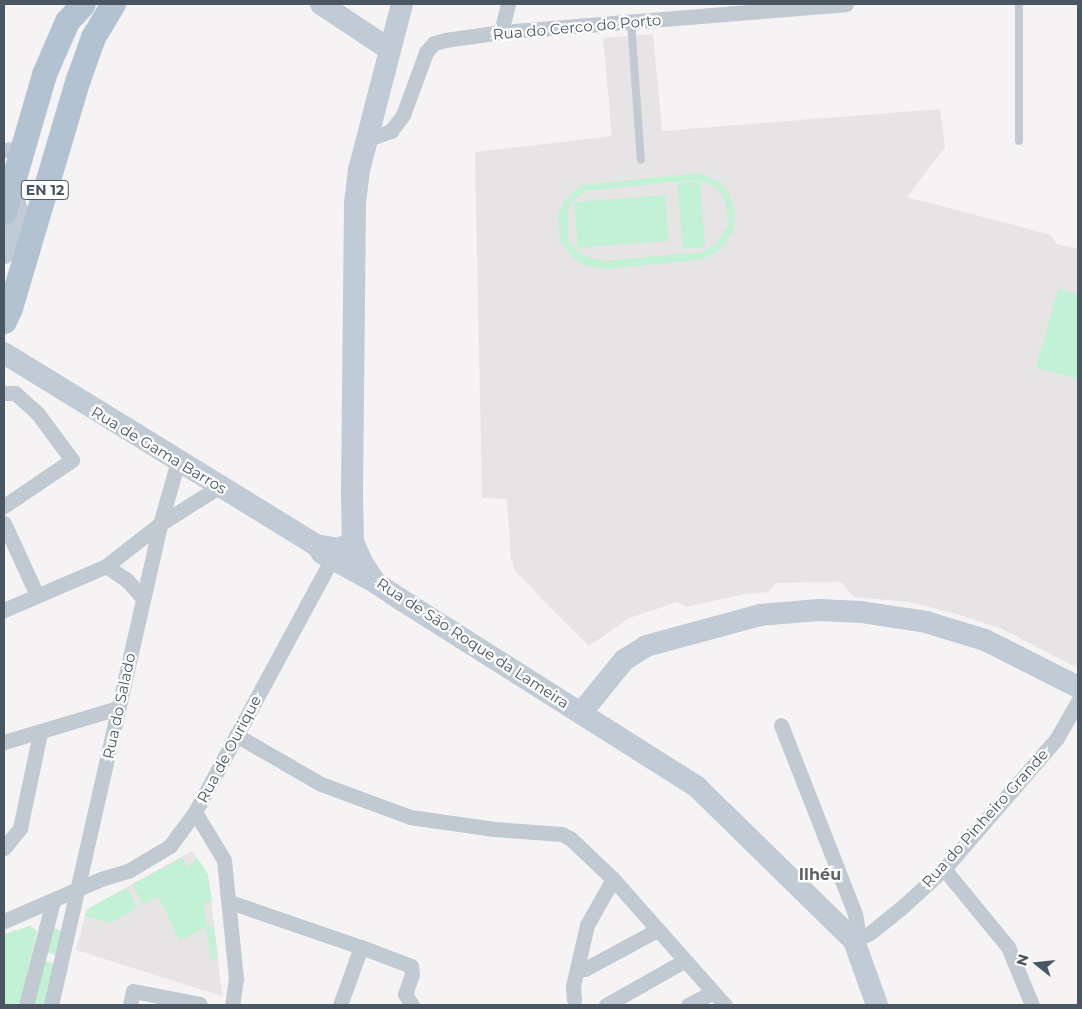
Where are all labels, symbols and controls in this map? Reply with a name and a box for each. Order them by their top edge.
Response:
street label: Rua do Cerco do Porto [492,11,662,43]
road number: EN 12 [20,178,70,202]
street label: Rua de Gama Barros [88,402,230,498]
street label: Rua de São Roque da Lameira [373,574,573,712]
street label: Rua do Salado [99,651,139,761]
street label: Rua de Ourique [193,692,265,806]
street label: Rua do Pinheiro Grande [918,745,1052,891]
district label: Ilhéu [799,865,841,885]
north arrow [1012,939,1062,989]
text: N [1012,952,1033,968]

